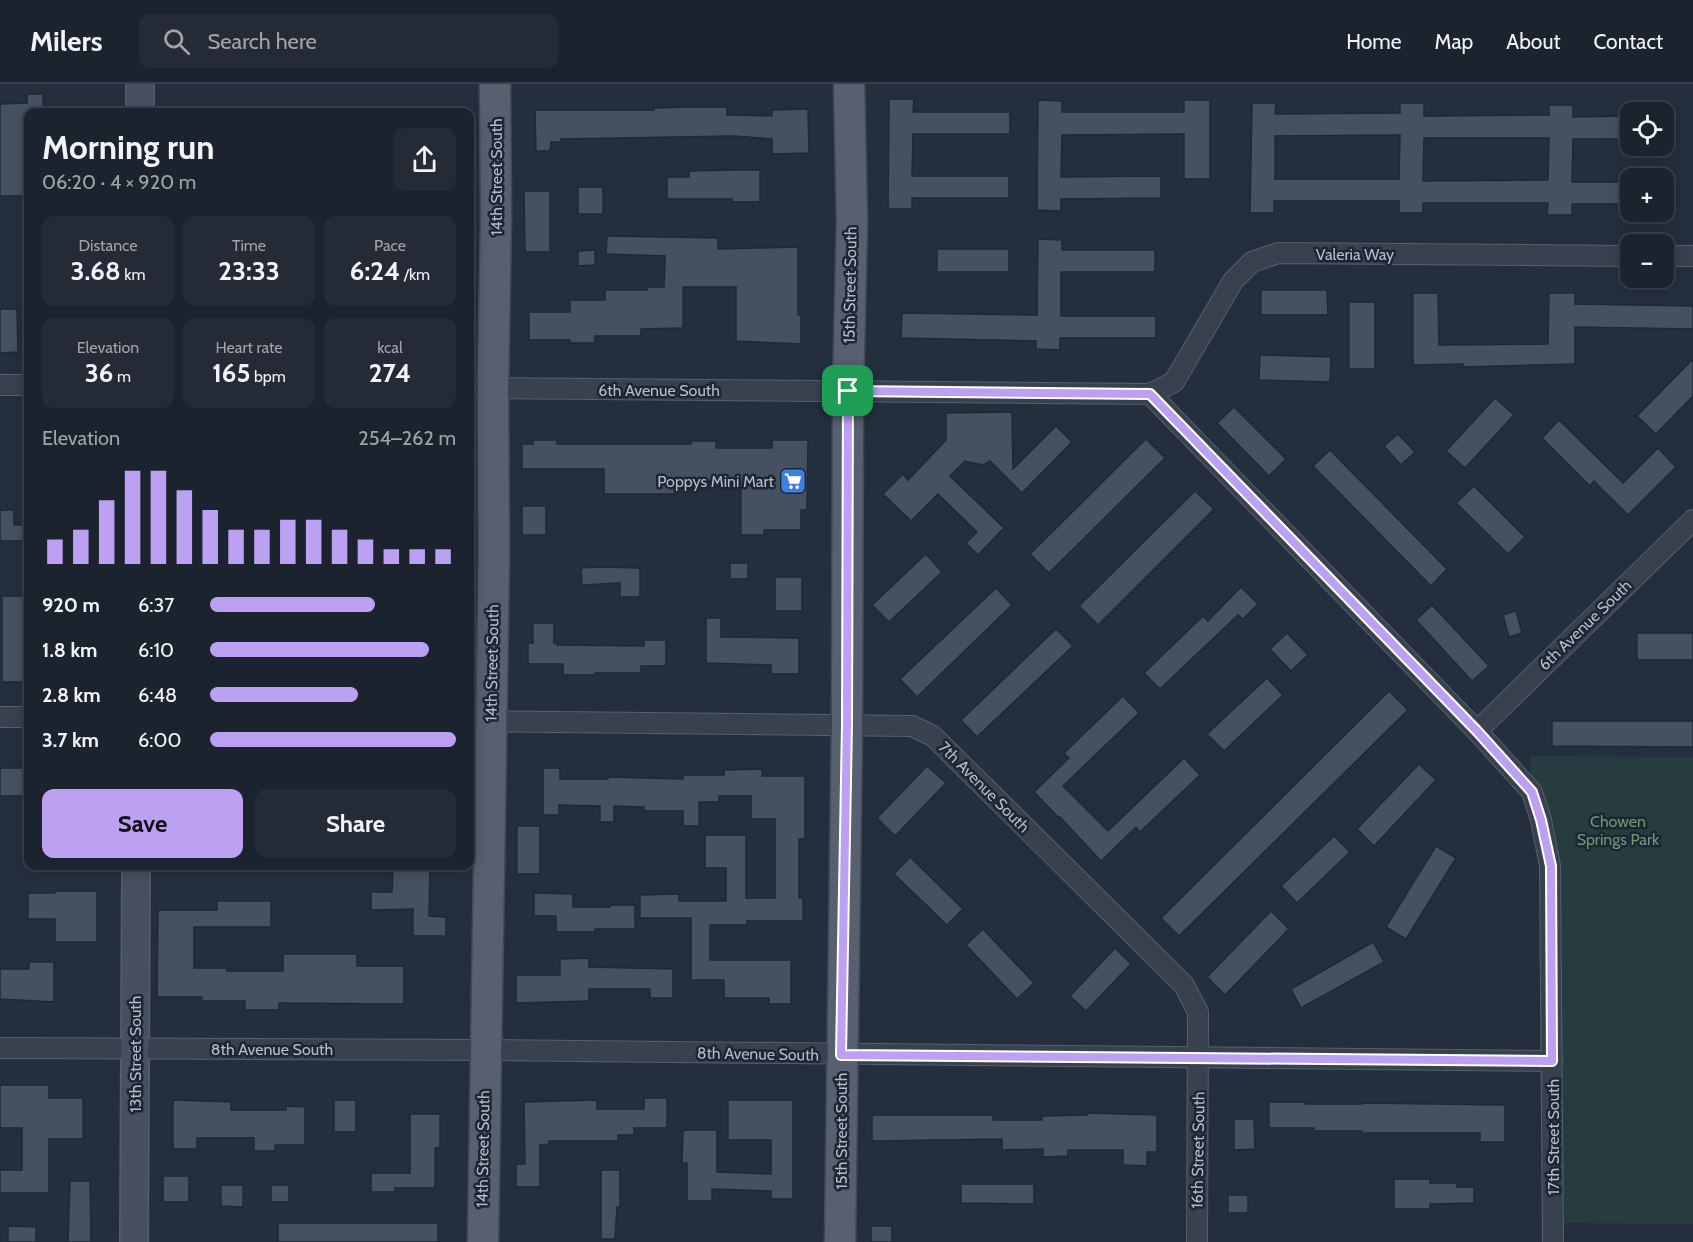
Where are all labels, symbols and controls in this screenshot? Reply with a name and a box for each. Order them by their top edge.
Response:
search box [139,14,559,68]
text: Milers [30,24,103,58]
icon: search [160,25,193,58]
text: Search here [208,28,317,55]
text: Home [1346,29,1402,54]
text: Map [1435,29,1473,54]
text: About [1506,29,1560,54]
text: Contact [1593,29,1663,54]
map controls [1620,102,1674,288]
button: locate [1620,102,1674,156]
street label: 14th Street South [487,118,506,236]
text: Morning run [42,127,214,167]
button: share [393,128,456,191]
button: + [1620,168,1674,222]
text: 06:20 · 4 × 920 m [42,170,196,194]
street label: 15th Street South [839,226,861,344]
button: − [1620,234,1674,288]
text: Distance [79,236,137,255]
text: Time [232,236,266,255]
text: Pace [374,236,406,255]
street label: Valeria Way [1316,245,1394,264]
text: 3.68 [71,255,121,287]
text: 23:33 [218,255,280,287]
text: 6:24 [350,255,400,287]
text: km [121,265,145,284]
text: /km [400,265,430,284]
text: Elevation [77,338,139,357]
text: Heart rate [216,338,282,357]
text: kcal [377,338,403,357]
text: 36 [85,357,114,389]
text: 165 [212,357,250,389]
text: 274 [369,357,411,389]
pin [822,365,873,416]
text: m [114,367,131,386]
text: bpm [250,367,286,386]
icon: arrive [831,374,864,407]
street label: 6th Avenue South [598,381,720,400]
text: Elevation [42,426,120,450]
text: 254–262 m [358,426,456,450]
supermarket icon: Poppys Mini Mart [778,466,808,496]
place label: Poppys Mini Mart [657,472,775,491]
street label: 6th Avenue South [1535,576,1635,674]
text: 920 m [42,593,100,617]
text: 6:37 [138,593,174,617]
street label: 14th Street South [481,604,503,722]
text: 1.8 km [42,638,97,662]
text: 6:10 [138,638,174,662]
text: 2.8 km [42,683,101,707]
text: 6:48 [138,683,177,707]
text: 3.7 km [42,728,99,752]
text: 6:00 [138,728,181,752]
street label: 7th Avenue South [935,738,1033,836]
button: Save [42,789,243,858]
button: Share [255,789,456,858]
park label: Chowen Springs Park [1577,812,1660,849]
street label: 13th Street South [126,996,145,1112]
street label: 8th Avenue South [211,1040,333,1059]
street label: 8th Avenue South [697,1043,819,1065]
street label: 15th Street South [832,1073,851,1189]
street label: 17th Street South [1544,1079,1563,1195]
street label: 14th Street South [472,1090,494,1208]
street label: 16th Street South [1187,1091,1209,1209]

